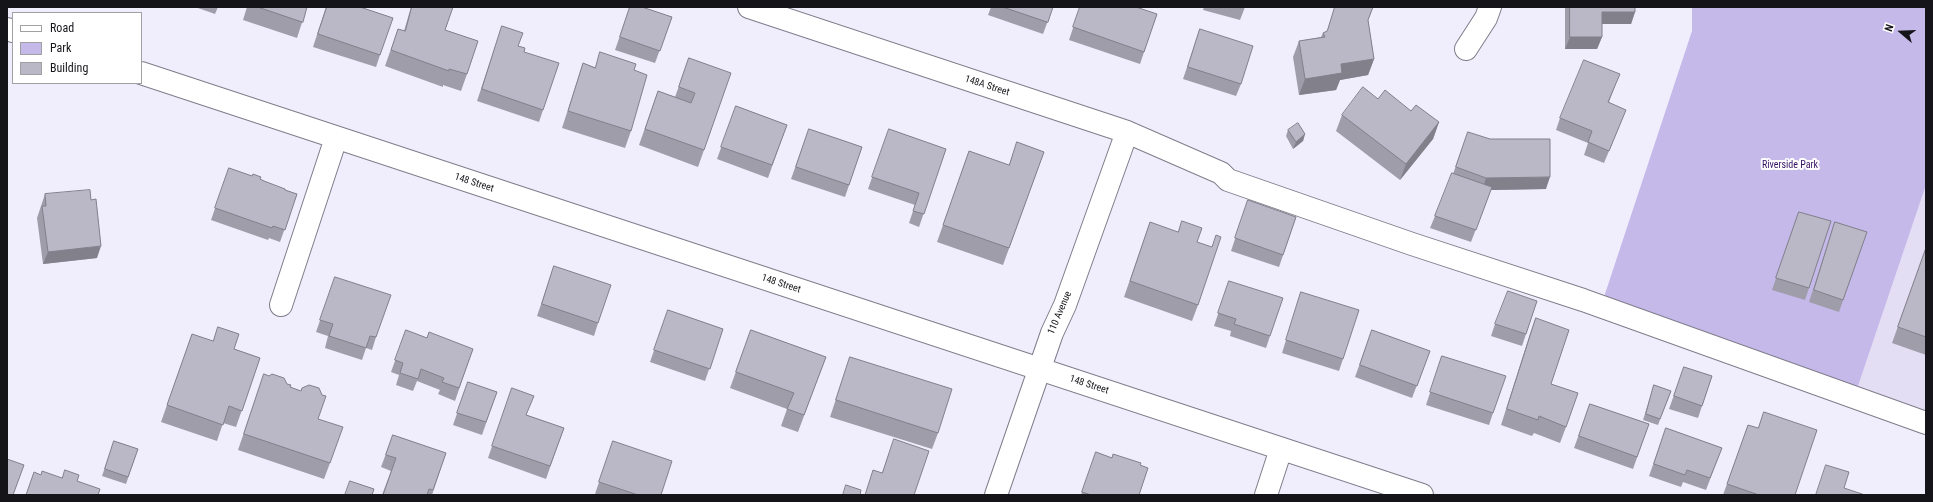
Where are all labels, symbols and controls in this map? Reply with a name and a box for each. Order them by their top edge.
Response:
legend [12,12,142,84]
north arrow [1881,12,1921,52]
text: Road [50,21,74,35]
text: N [1882,23,1896,33]
text: Park [50,41,71,55]
text: Building [50,61,88,75]
street label: 148A Street [963,73,1011,99]
park label: Riverside Park [1762,159,1818,171]
street label: 148 Street [453,171,495,195]
street label: 148 Street [760,272,802,296]
street label: 110 Avenue [1046,290,1074,336]
street label: 148 Street [1068,373,1110,397]

